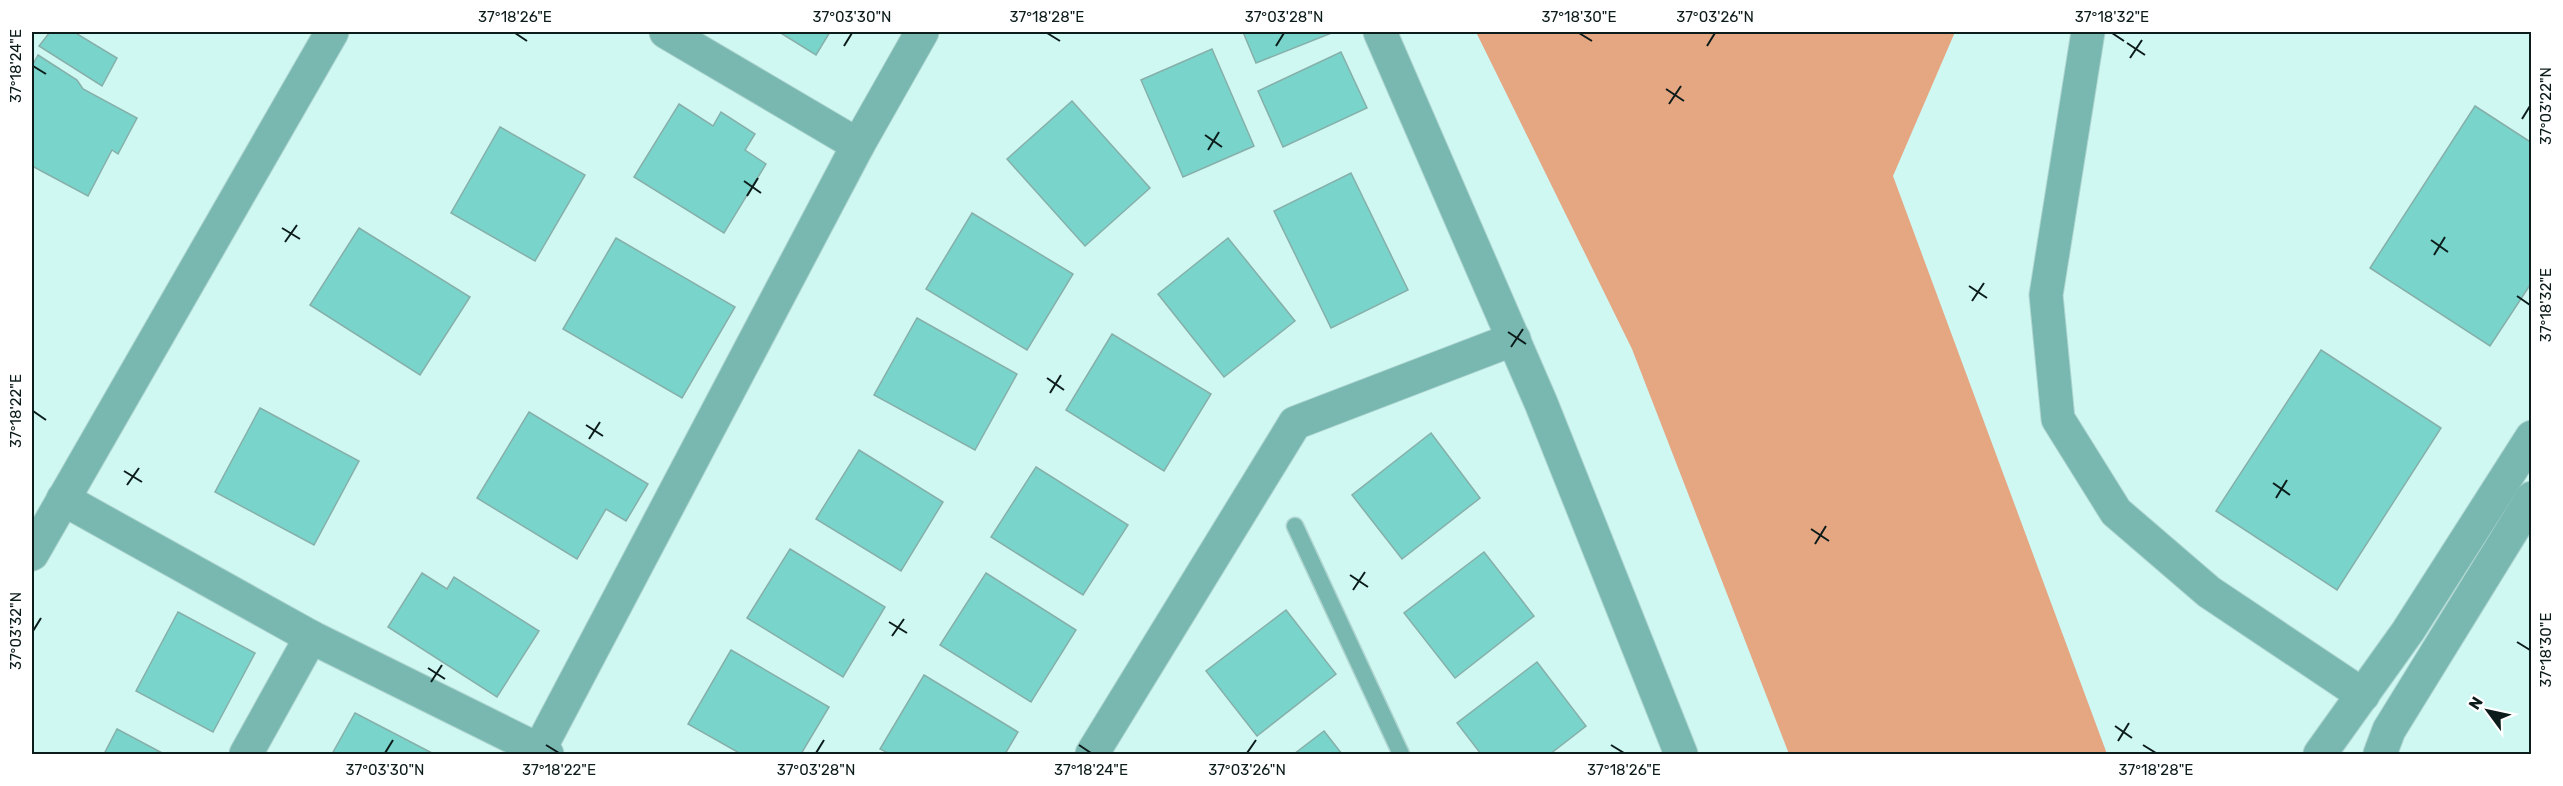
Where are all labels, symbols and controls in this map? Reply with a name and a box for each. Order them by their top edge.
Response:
text: 37°18'26"E [478,8,552,26]
text: 37°03'30"N [813,8,891,26]
text: 37°18'28"E [1010,8,1084,26]
text: 37°03'28"N [1245,8,1323,26]
text: 37°18'30"E [1541,8,1617,26]
text: 37°03'26"N [1676,8,1754,26]
text: 37°18'32"E [2075,8,2149,26]
text: 37°18'24"E [7,29,25,103]
text: 37°03'22"N [2537,67,2555,145]
text: 37°18'32"E [2537,268,2555,342]
text: 37°18'22"E [7,374,25,448]
text: 37°03'32"N [7,592,25,670]
text: 37°18'30"E [2537,612,2555,688]
north arrow [2458,681,2518,741]
text: N [2465,693,2487,713]
text: 37°03'30"N [346,761,424,779]
text: 37°18'22"E [522,761,596,779]
text: 37°03'28"N [777,761,855,779]
text: 37°18'24"E [1054,761,1128,779]
text: 37°03'26"N [1208,761,1286,779]
text: 37°18'26"E [1587,761,1661,779]
text: 37°18'28"E [2119,761,2193,779]

